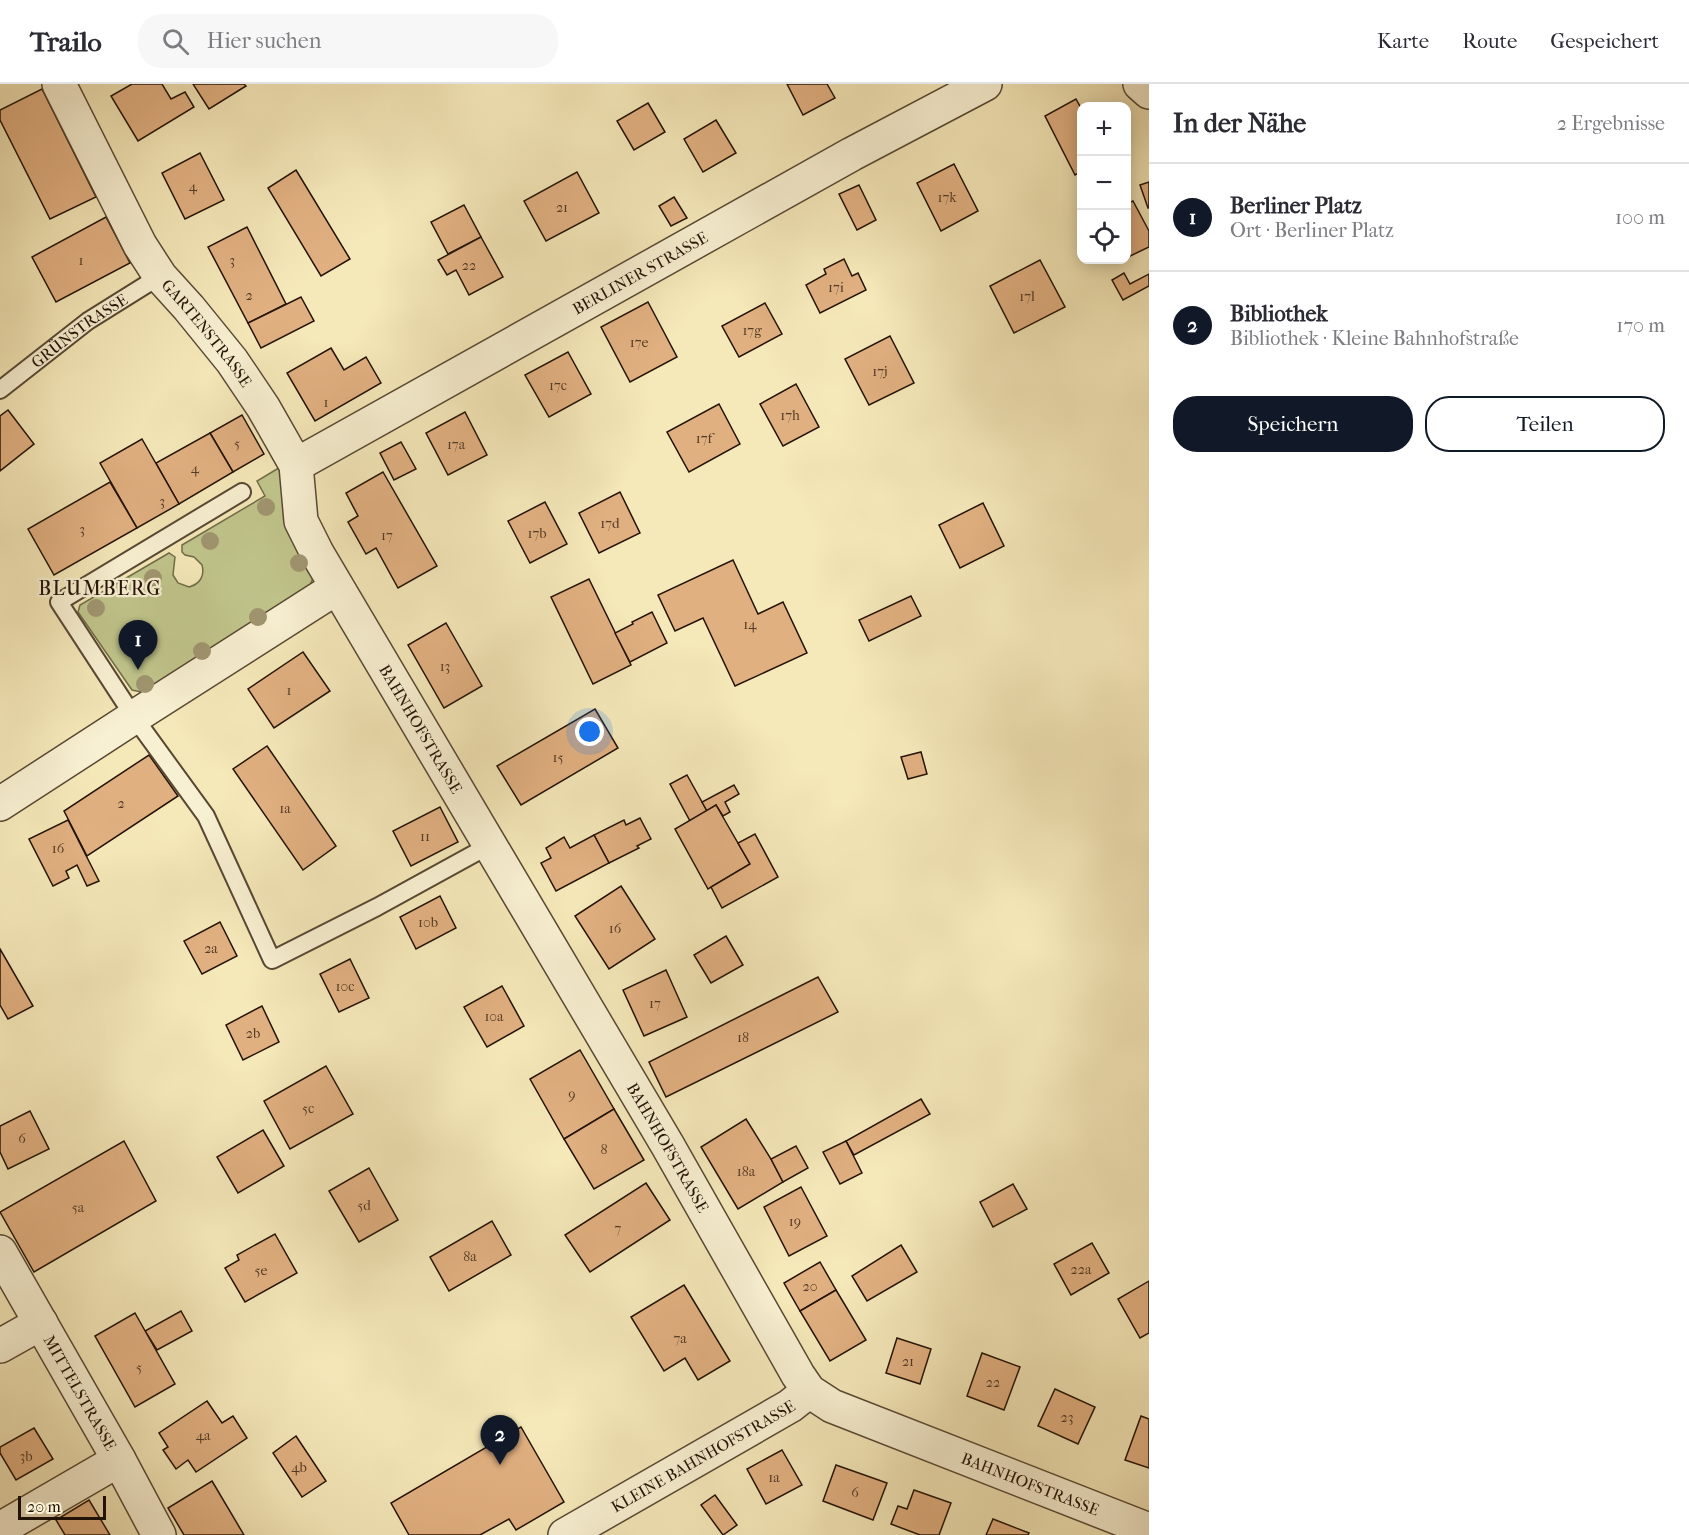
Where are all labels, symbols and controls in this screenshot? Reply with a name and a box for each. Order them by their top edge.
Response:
search box [138,14,558,68]
text: Trailo [30,25,102,58]
icon: search [159,25,192,58]
text: Hier suchen [207,28,322,54]
text: Karte [1377,29,1429,53]
text: Route [1462,29,1517,53]
text: Gespeichert [1550,29,1659,53]
map controls [1077,102,1131,264]
button: + [1077,102,1131,156]
text: In der Nähe [1173,108,1306,139]
text: 2 Ergebnisse [1557,112,1665,135]
button: − [1077,156,1131,210]
house number: 4 [189,178,198,195]
house number: 17k [938,189,957,206]
text: Berliner Platz [1230,193,1362,219]
house number: 21 [556,199,568,216]
text: 1 [1189,206,1196,229]
text: 100 m [1615,206,1665,229]
button: locate [1077,210,1131,264]
text: Ort · Berliner Platz [1230,219,1394,242]
street label: BERLINER STRASSE [569,228,711,318]
house number: 1 [79,252,84,269]
house number: 3 [229,252,235,269]
house number: 22 [462,257,476,274]
street label: GARTENSTRASSE [158,276,256,391]
house number: 17i [828,279,844,296]
house number: 2 [245,287,253,304]
house number: 17l [1019,288,1035,305]
street label: GRÜNSTRASSE [27,290,131,372]
text: Bibliothek [1230,301,1328,327]
text: 2 [1187,314,1198,337]
text: 170 m [1616,314,1665,337]
house number: 17g [742,322,762,339]
text: Bibliothek · Kleine Bahnhofstraße [1230,327,1519,350]
house number: 17e [630,334,648,351]
house number: 17j [872,363,888,380]
house number: 17c [549,377,567,394]
house number: 1 [324,394,329,411]
button: Speichern [1173,396,1413,452]
button: Teilen [1425,396,1665,452]
house number: 17h [780,407,800,424]
house number: 17f [696,430,716,447]
house number: 5 [234,435,240,452]
house number: 17a [447,436,466,453]
house number: 4 [191,460,200,477]
house number: 3 [159,493,165,510]
house number: 17d [600,515,620,532]
house number: 3 [79,521,85,538]
house number: 17b [527,525,547,542]
house number: 17 [381,527,393,544]
district label: BLUMBERG [38,577,162,600]
house number: 14 [743,616,757,633]
pin: 1 [118,620,158,670]
house number: 13 [440,658,450,675]
street label: BAHNHOFSTRASSE [375,661,466,797]
house number: 1 [287,682,292,699]
your location [575,717,604,746]
house number: 15 [553,749,564,766]
house number: 2 [117,795,125,812]
house number: 1a [279,800,291,817]
house number: 11 [420,828,430,845]
house number: 16 [52,840,65,857]
house number: 10b [418,914,438,931]
house number: 16 [609,920,622,937]
house number: 2a [204,940,218,957]
house number: 10c [336,978,354,995]
house number: 17 [649,995,661,1012]
house number: 10a [484,1008,504,1025]
house number: 2b [246,1025,260,1042]
house number: 18 [737,1029,749,1046]
street label: BAHNHOFSTRASSE [623,1079,713,1216]
house number: 9 [568,1086,576,1103]
house number: 5c [302,1100,314,1117]
house number: 6 [18,1130,26,1147]
house number: 8 [600,1141,608,1158]
house number: 18a [737,1163,756,1180]
house number: 5d [357,1197,371,1214]
house number: 5a [72,1199,85,1216]
house number: 19 [789,1213,801,1230]
house number: 7 [615,1220,622,1237]
house number: 8a [463,1248,477,1265]
house number: 22a [1071,1261,1092,1278]
house number: 5e [255,1262,268,1279]
house number: 20 [803,1278,817,1295]
house number: 7a [673,1330,687,1347]
street label: MITTELSTRASSE [40,1332,121,1454]
house number: 21 [902,1353,914,1370]
house number: 5 [136,1359,142,1376]
house number: 22 [986,1374,1000,1391]
street label: KLEINE BAHNHOFSTRASSE [608,1396,799,1517]
house number: 23 [1061,1409,1073,1426]
pin: 2 [480,1416,520,1465]
house number: 4a [196,1427,211,1444]
house number: 3b [19,1448,33,1465]
street label: BAHNHOFSTRASSE [958,1449,1102,1520]
house number: 4b [291,1459,307,1476]
house number: 1a [768,1469,780,1486]
house number: 6 [851,1484,859,1501]
scale bar [18,1493,106,1520]
text: 20 m [27,1497,61,1516]

